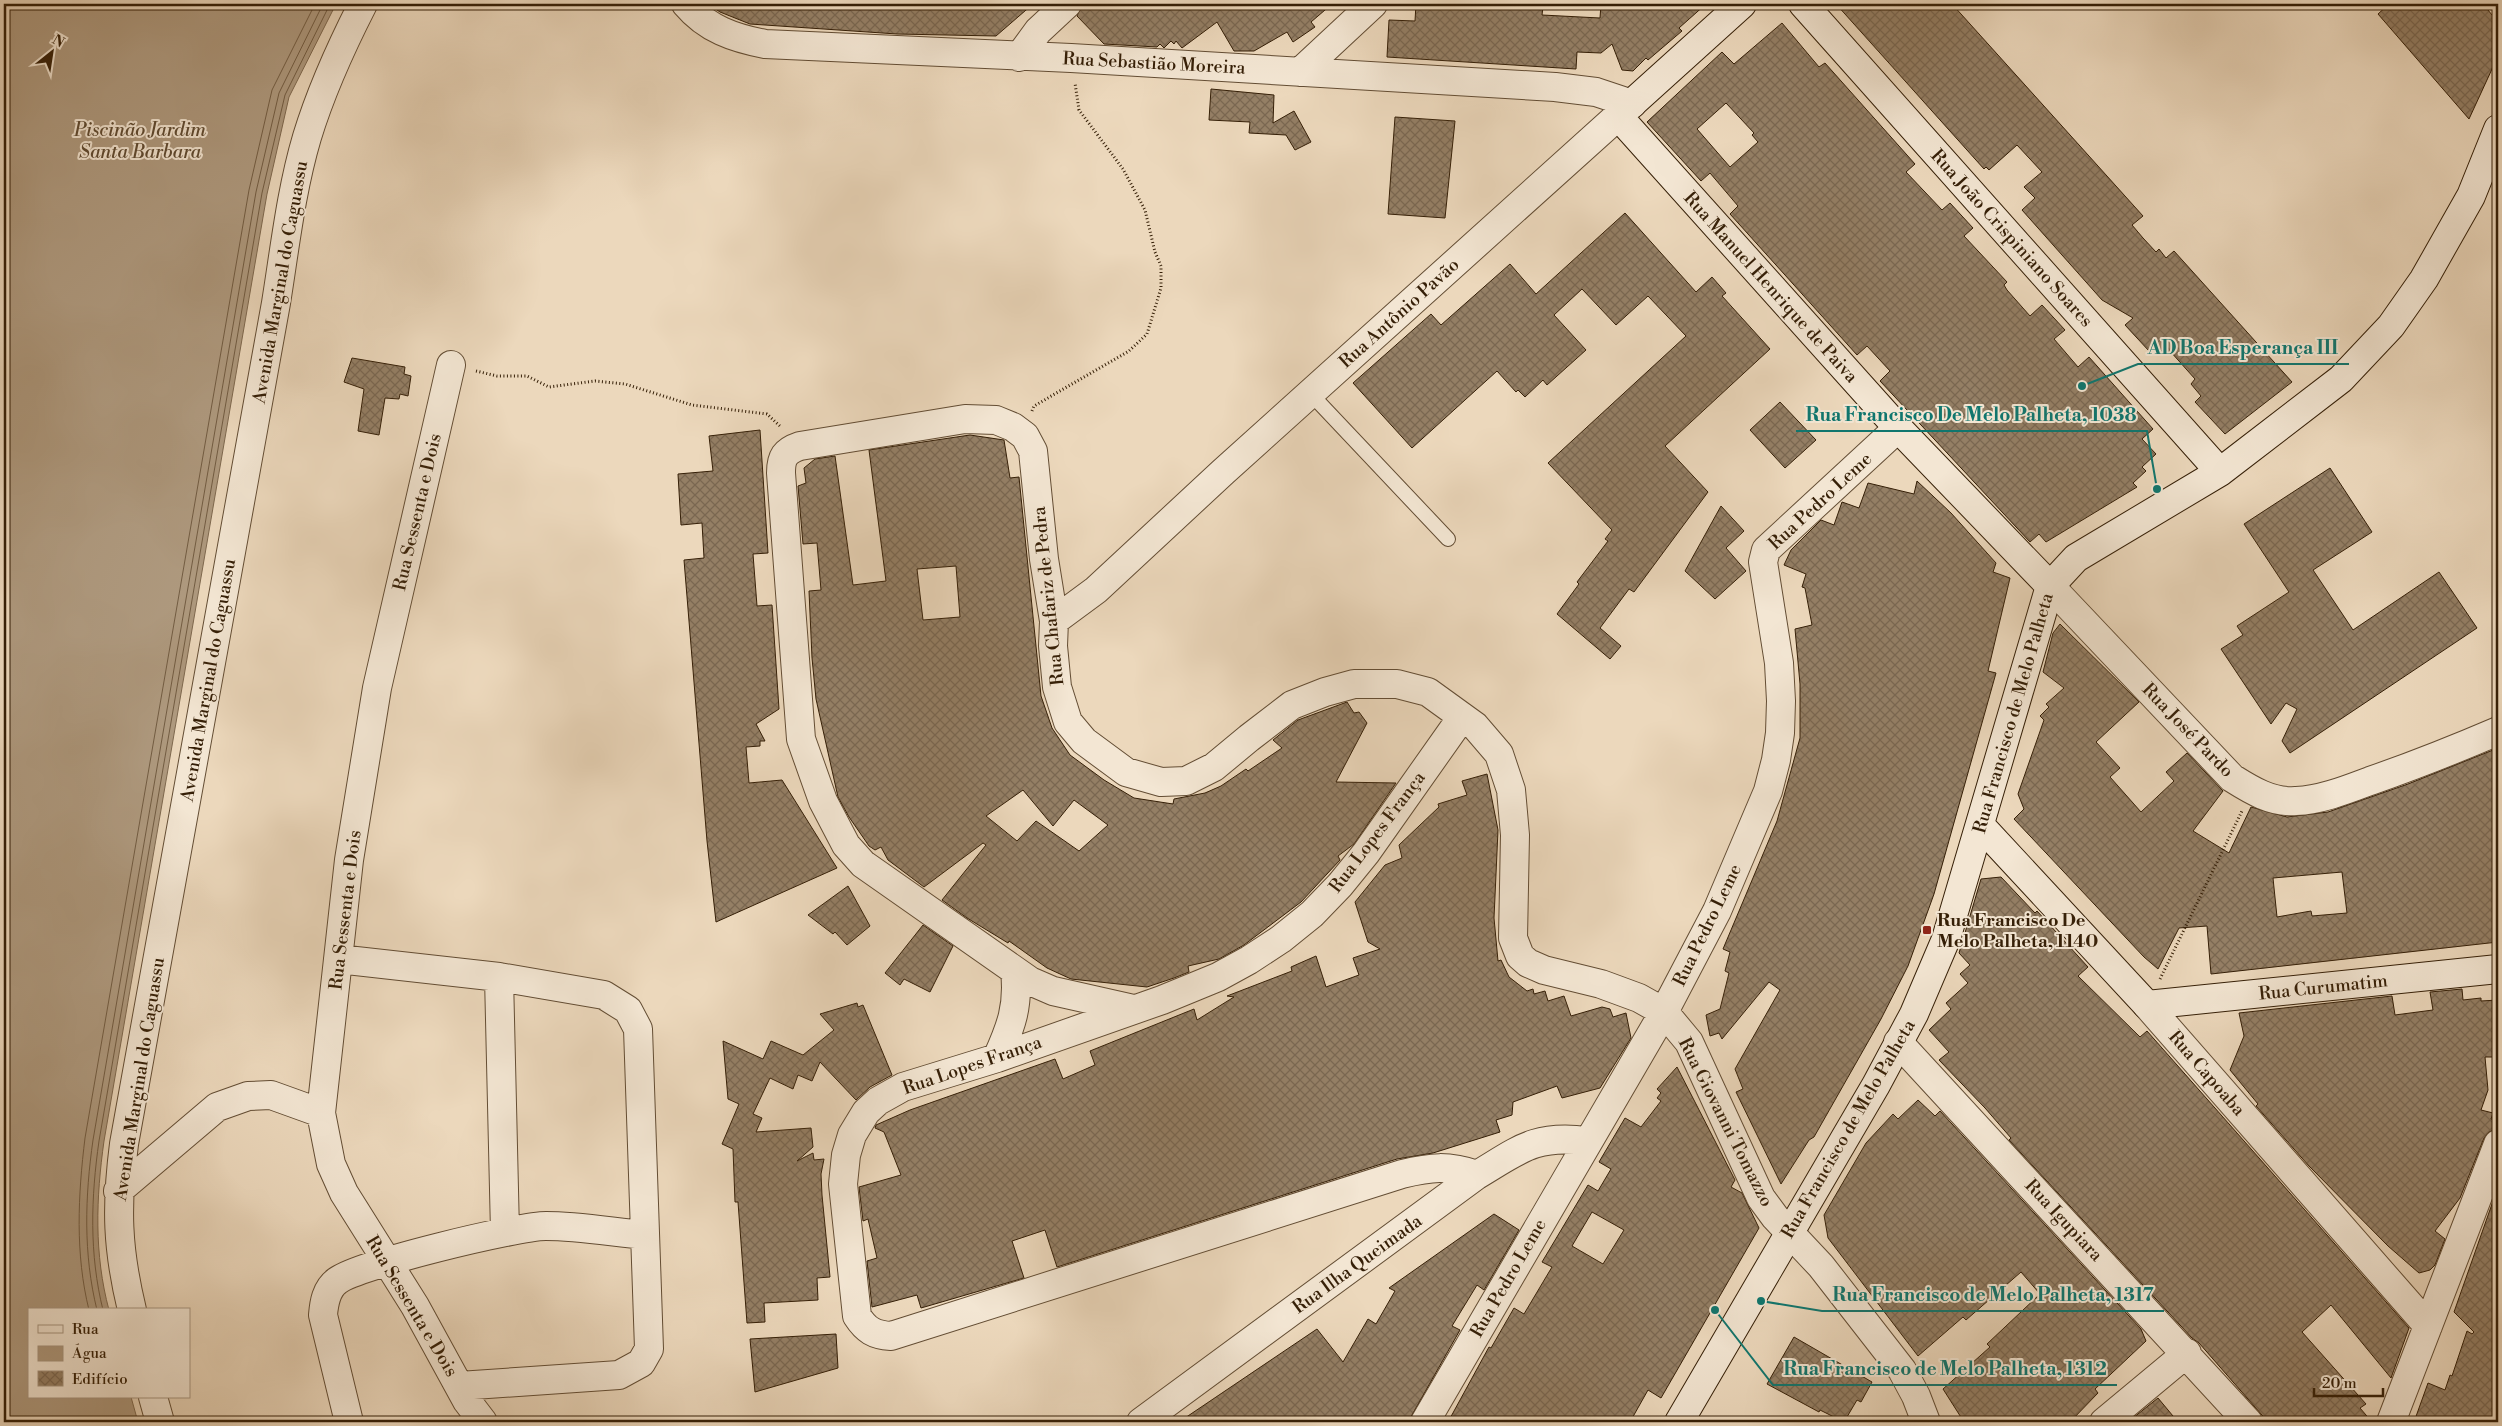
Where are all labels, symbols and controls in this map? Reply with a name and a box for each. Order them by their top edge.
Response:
north arrow [28,28,78,78]
text: N [49,31,67,52]
street label: Rua Sebastião Moreira [1062,47,1247,80]
water label: Piscinão Jardim Santa Barbara [73,118,207,164]
street label: Rua João Crispiniano Soares [1926,145,2098,332]
street label: Avenida Marginal do Caguassu [248,158,313,406]
street label: Rua Manuel Henrique de Paiva [1679,187,1863,388]
street label: Rua Antônio Pavão [1334,253,1464,373]
callout: AD Boa Esperança III [2138,330,2349,364]
text: AD Boa Esperança III [2147,336,2339,360]
callout: Rua Francisco De Melo Palheta, 1038 [1796,397,2147,431]
text: Rua Francisco De Melo Palheta, 1038 [1805,403,2137,427]
street label: Rua Sessenta e Dois [388,431,447,593]
street label: Rua Pedro Leme [1764,448,1877,555]
street label: Rua Chafariz de Pedra [1028,504,1069,687]
street label: Avenida Marginal do Caguassu [176,556,241,804]
street label: Rua Francisco de Melo Palheta [1968,589,2059,836]
street label: Rua José Pardo [2137,678,2238,782]
street label: Rua Lopes França [1324,766,1431,898]
street label: Rua Sessenta e Dois [324,829,367,991]
street label: Rua Pedro Leme [1668,860,1747,990]
place label: Rua Francisco De Melo Palheta, 1140 [1937,909,2098,953]
marker: Rua Francisco De Melo Palheta, 1140 [1921,924,1933,936]
street label: Avenida Marginal do Caguassu [109,955,170,1203]
street label: Rua Curumatim [2257,969,2389,1006]
street label: Rua Francisco de Melo Palheta [1776,1015,1921,1243]
street label: Rua Capoaba [2163,1026,2251,1122]
street label: Rua Lopes França [899,1031,1046,1100]
street label: Rua Giovanni Tomazzo [1673,1034,1778,1211]
street label: Rua Igupiara [2020,1174,2108,1267]
street label: Rua Ilha Queimada [1288,1209,1427,1319]
street label: Rua Pedro Leme [1465,1215,1552,1342]
street label: Rua Sessenta e Dois [360,1231,463,1381]
callout: Rua Francisco de Melo Palheta, 1317 [1822,1277,2164,1311]
text: Rua Francisco de Melo Palheta, 1317 [1832,1283,2154,1307]
legend [28,1308,190,1398]
text: Rua [72,1320,99,1339]
text: Água [71,1343,107,1363]
callout: Rua Francisco de Melo Palheta, 1312 [1773,1351,2117,1385]
text: Rua Francisco de Melo Palheta, 1312 [1783,1357,2107,1381]
scale bar [2314,1366,2383,1398]
text: Edifício [72,1370,128,1389]
text: 20 m [2322,1374,2357,1393]

